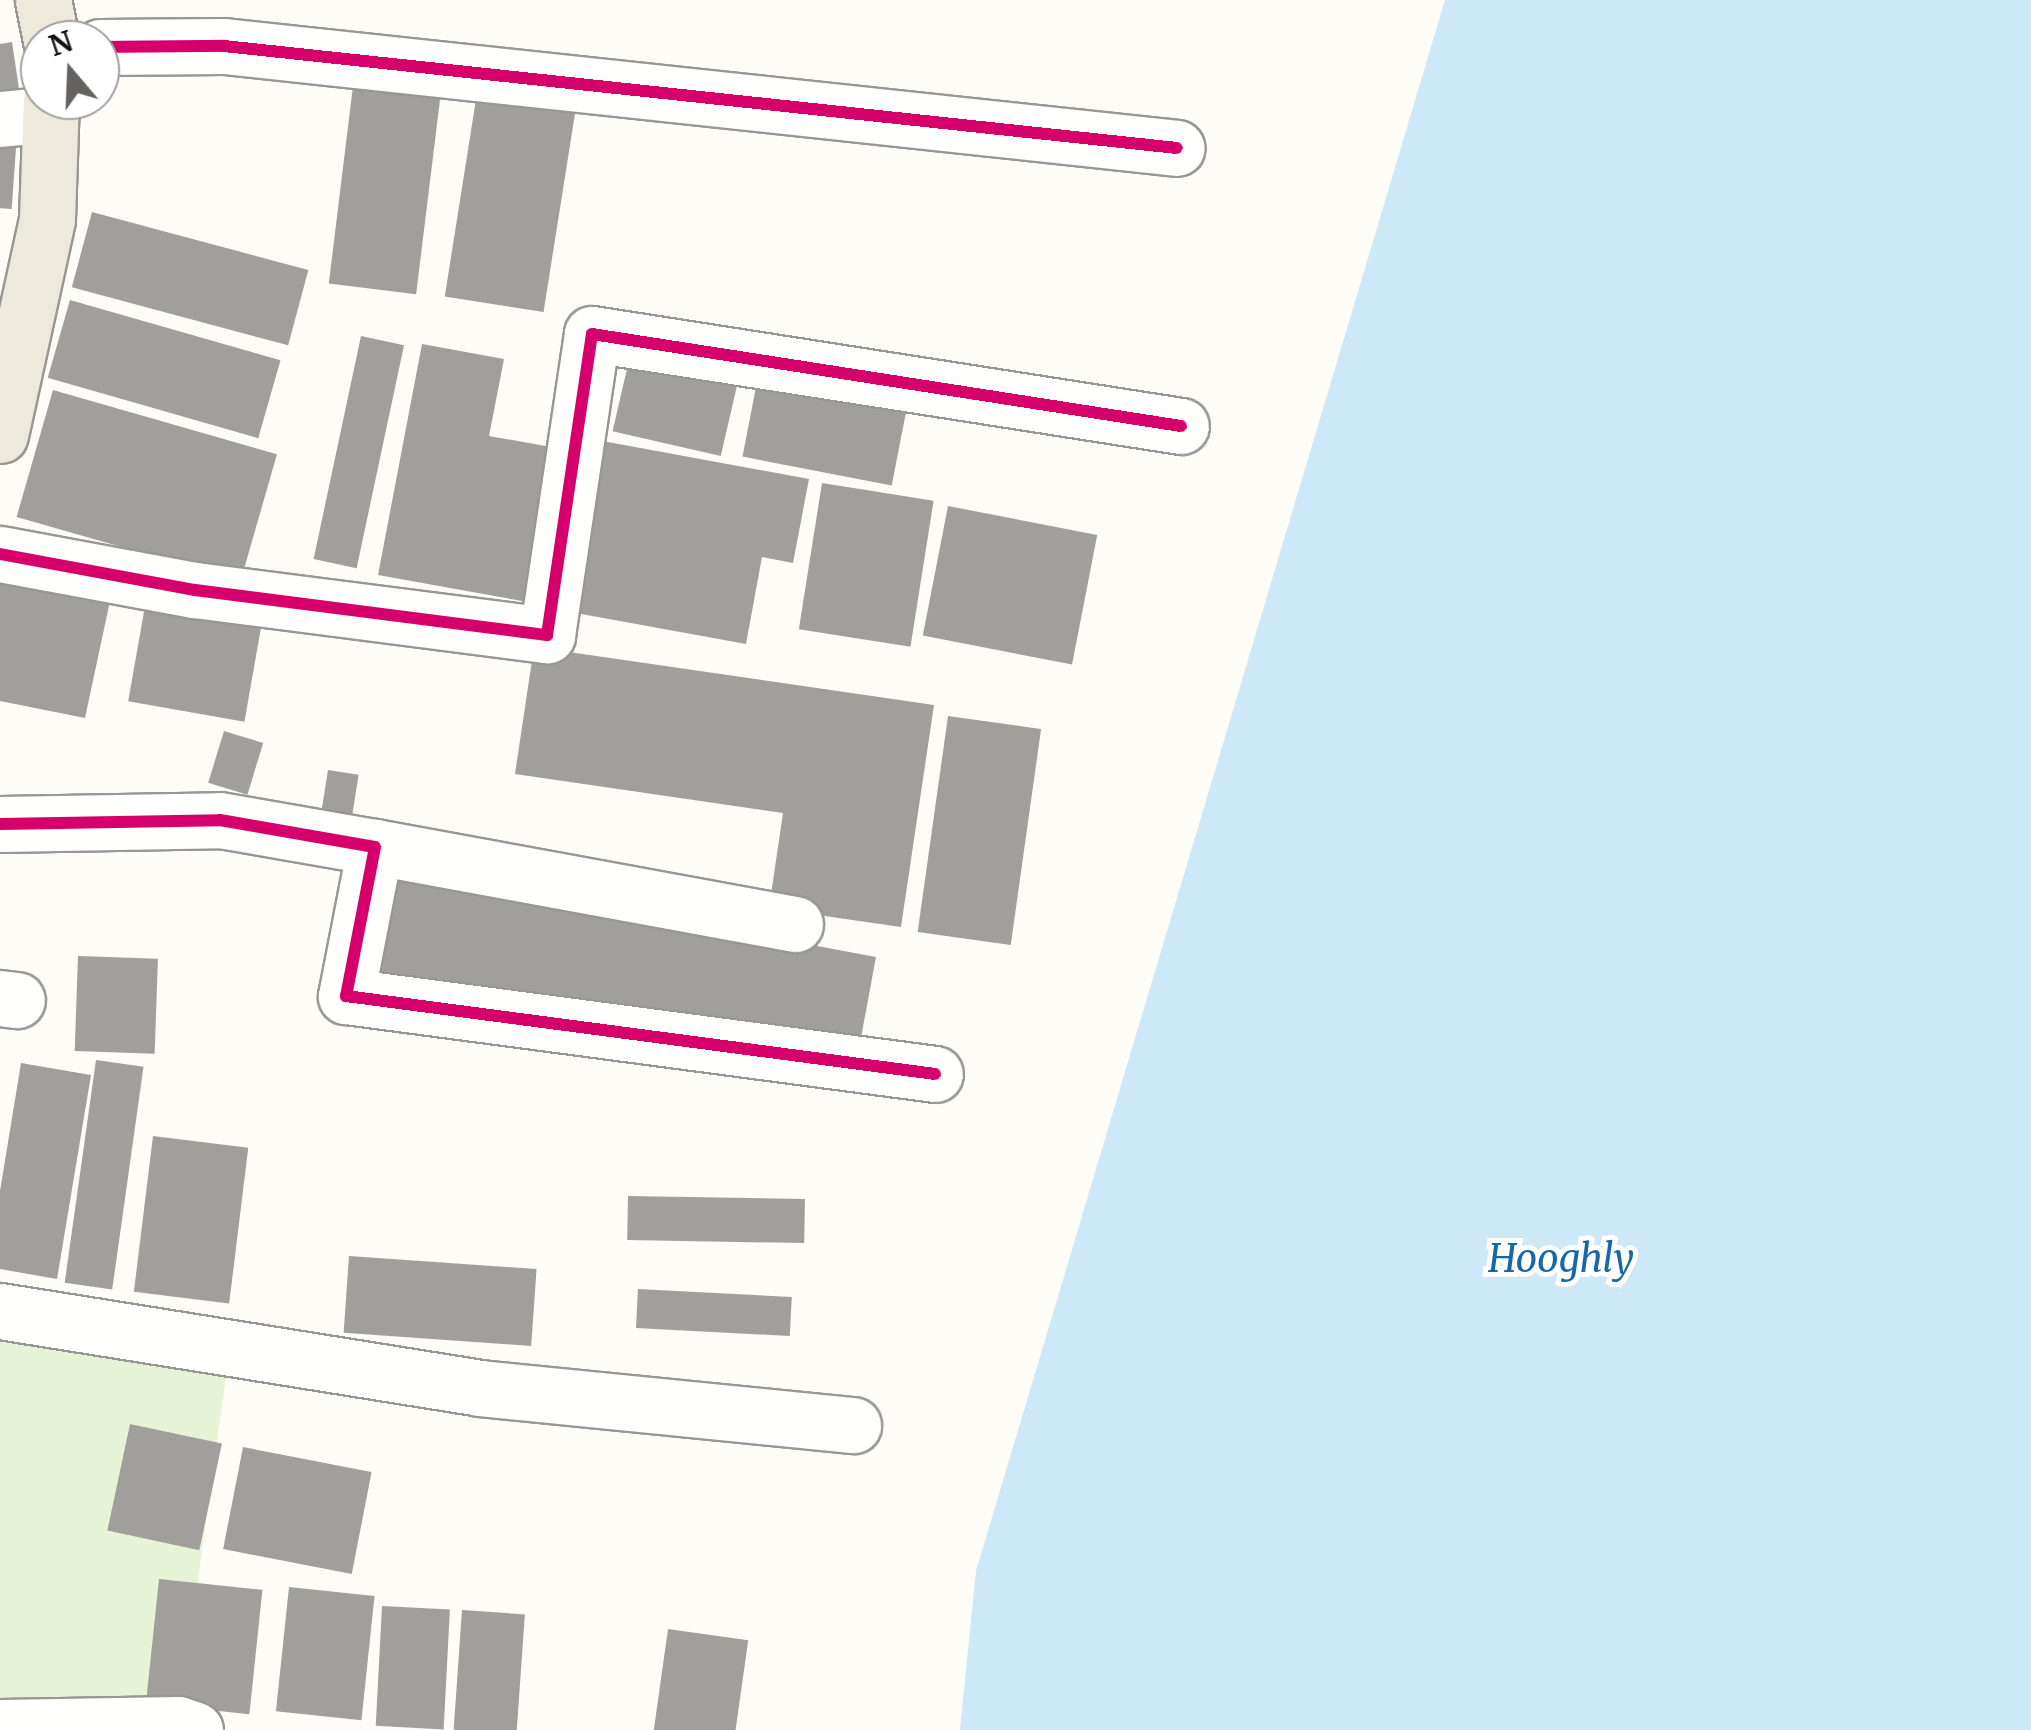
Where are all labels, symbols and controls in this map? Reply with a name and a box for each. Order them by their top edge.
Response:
north arrow [20,20,120,120]
text: N [45,23,77,64]
water label: Hooghly [1488,1236,1634,1282]

